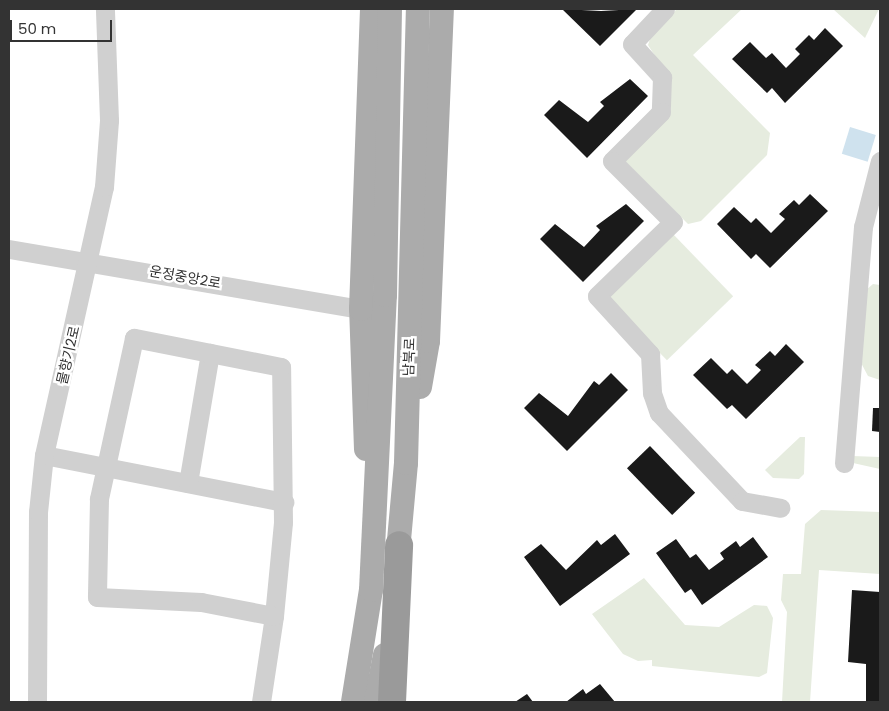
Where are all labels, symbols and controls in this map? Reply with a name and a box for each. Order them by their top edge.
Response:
scale bar [12,10,115,42]
text: 50 m [18,18,56,39]
street label: 운정중앙2로 [148,262,222,292]
street label: 물향기2로 [53,324,83,386]
street label: 남북로 [400,337,418,377]

